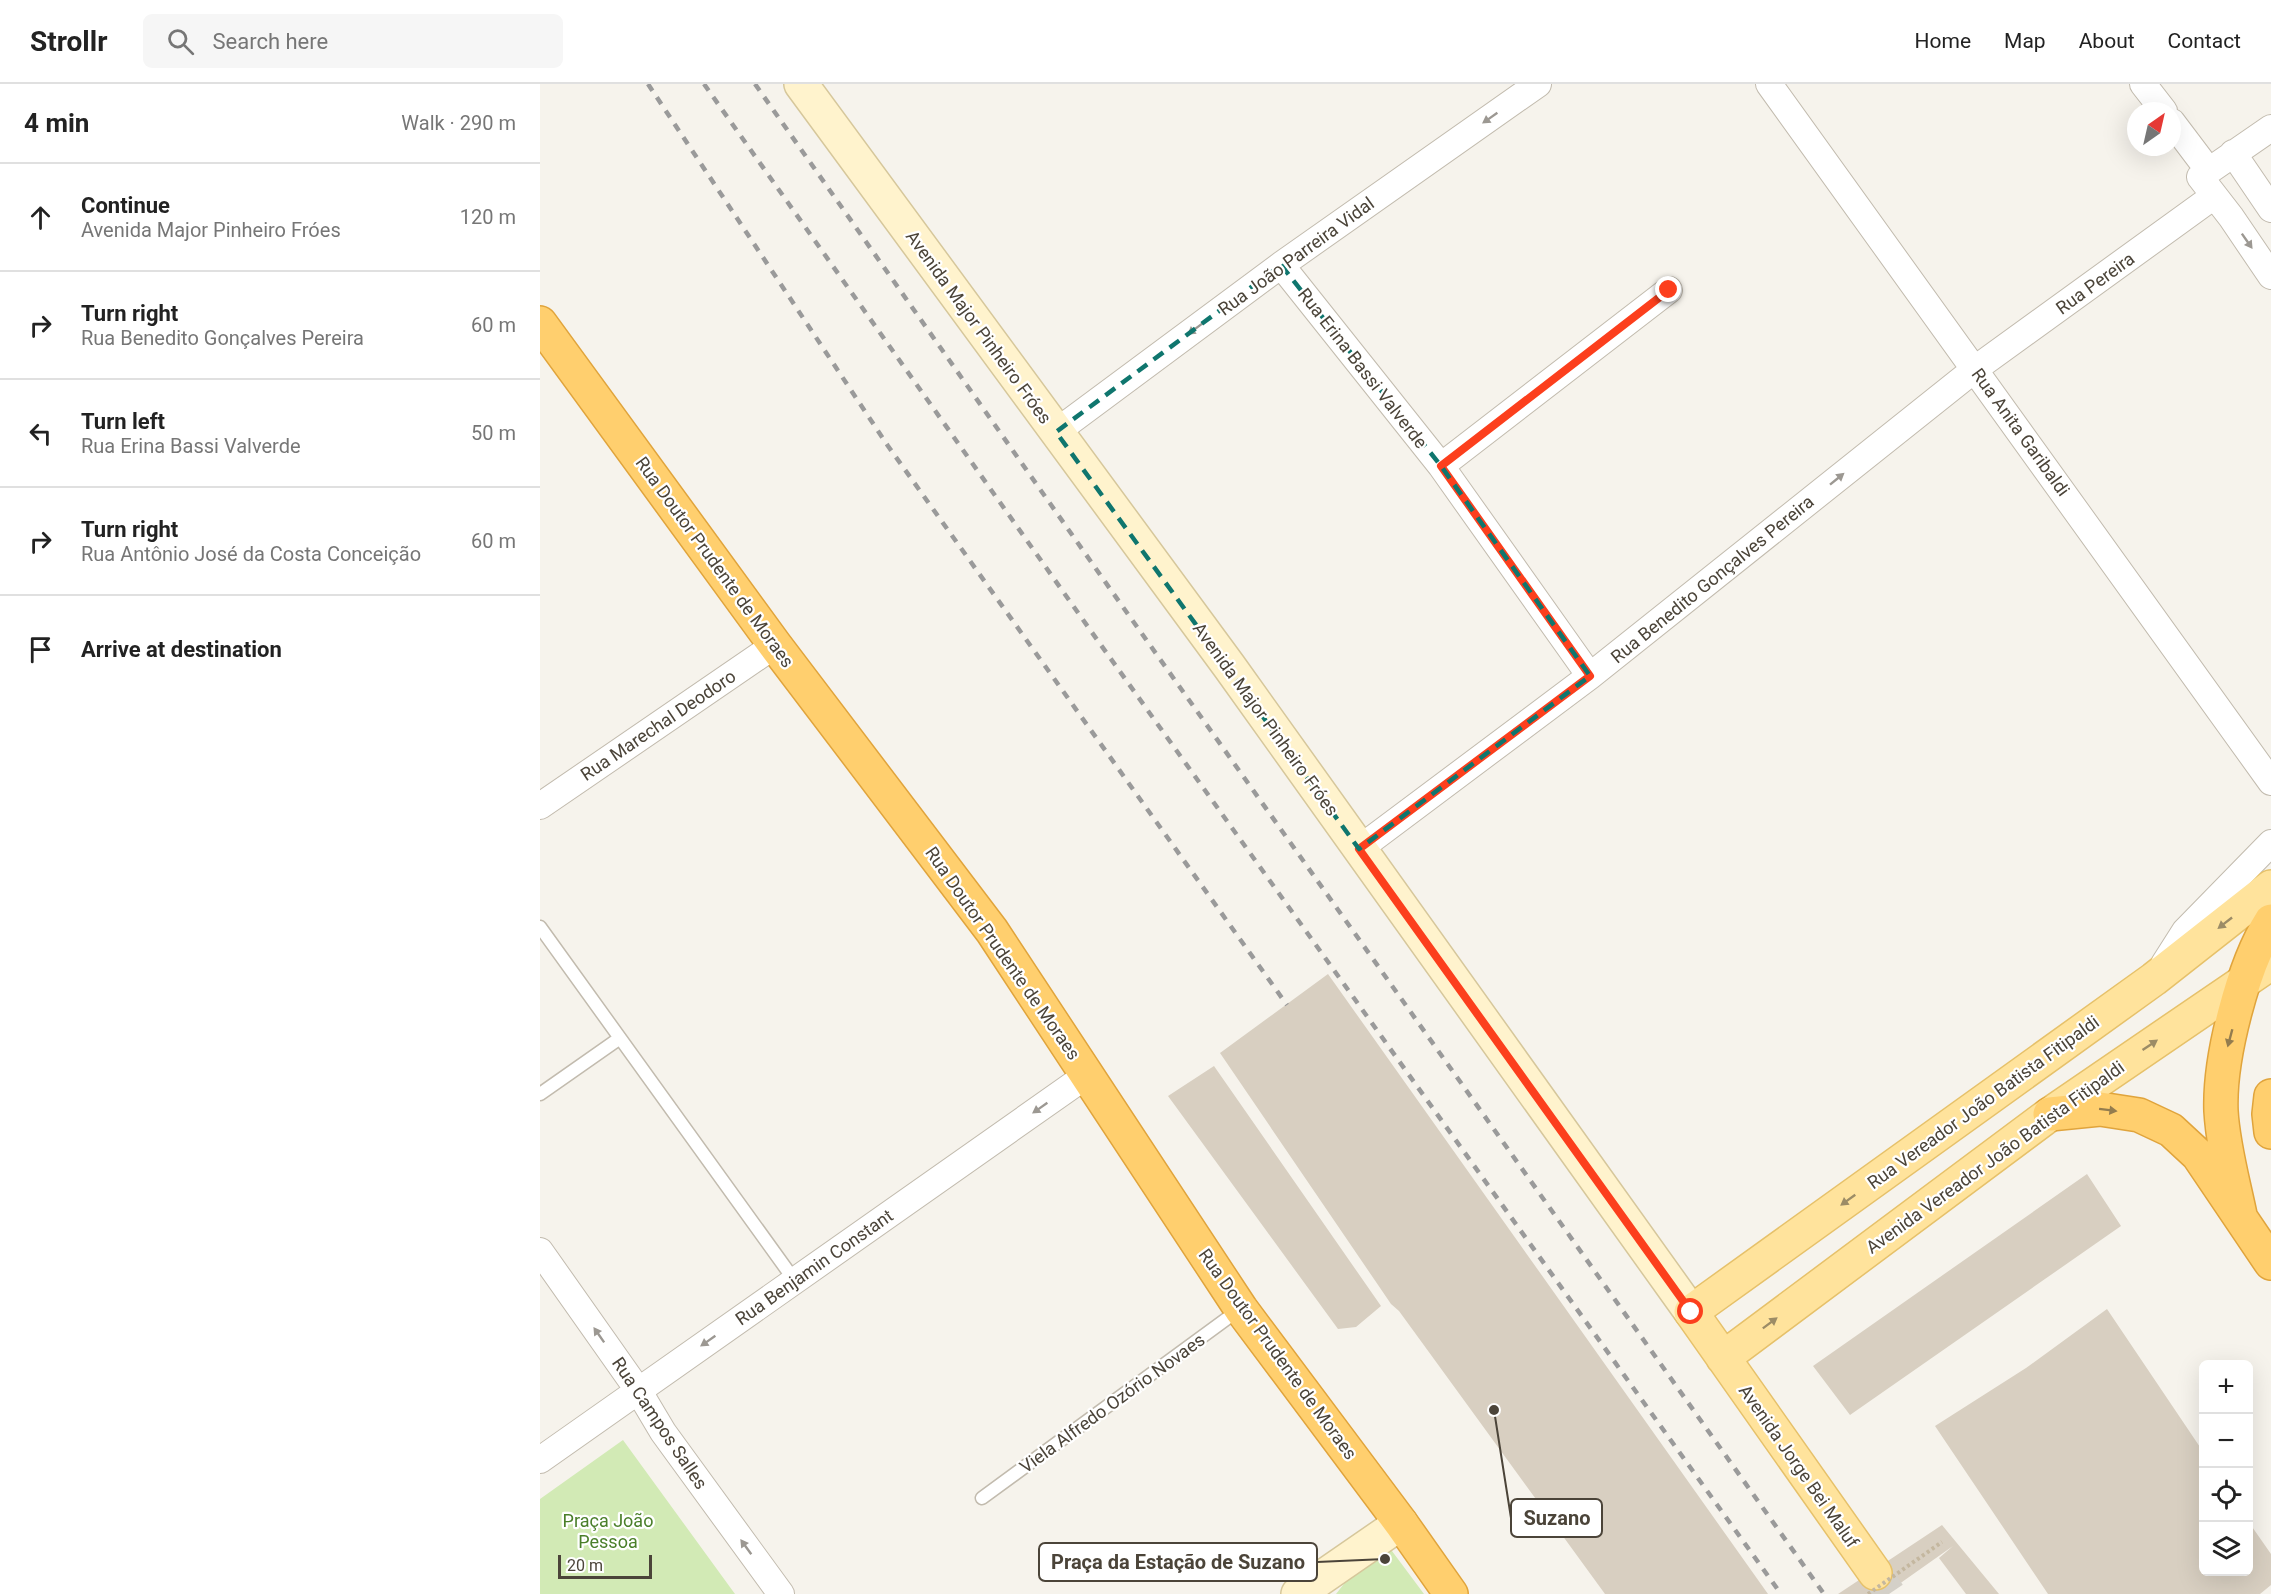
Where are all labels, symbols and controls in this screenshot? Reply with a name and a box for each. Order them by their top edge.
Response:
search box [143,14,563,68]
text: Strollr [30,25,107,58]
icon: search [164,25,197,58]
text: Search here [212,29,328,54]
text: Home [1915,29,1971,53]
text: Map [2004,29,2046,53]
text: About [2079,29,2135,53]
text: Contact [2168,29,2241,53]
north arrow [2127,102,2181,156]
text: 4 min [24,108,89,138]
text: Walk · 290 m [401,111,516,135]
one-way arrow [1483,112,1499,124]
text: Continue [81,193,170,218]
street label: Rua João Parreira Vidal [1214,193,1378,319]
icon: ahead [24,201,57,234]
text: 120 m [460,205,516,229]
text: Avenida Major Pinheiro Fróes [81,218,341,242]
street label: Avenida Major Pinheiro Fróes [902,226,1056,428]
one-way arrow [2241,233,2253,249]
street label: Rua Pereira [2052,248,2138,318]
route end [1655,276,1681,302]
street label: Rua Erina Bassi Valverde [1294,284,1432,452]
text: Turn right [81,301,178,326]
icon: right [24,309,57,342]
text: 60 m [471,313,516,337]
one-way arrow [1187,323,1203,335]
text: Rua Benedito Gonçalves Pereira [81,326,364,350]
street label: Rua Anita Garibaldi [1968,364,2074,500]
text: Turn left [81,409,165,434]
icon: left [24,417,57,450]
text: 50 m [471,421,516,445]
text: Rua Erina Bassi Valverde [81,434,301,458]
street label: Rua Doutor Prudente de Moraes [631,453,799,671]
one-way arrow [1829,473,1845,486]
street label: Rua Benedito Gonçalves Pereira [1606,491,1818,667]
text: Turn right [81,517,178,542]
icon: right [24,525,57,558]
text: 60 m [471,529,516,553]
text: Rua Antônio José da Costa Conceição [81,542,421,566]
street label: Avenida Major Pinheiro Fróes [1189,618,1343,820]
icon: arrive [24,633,57,666]
text: Arrive at destination [81,637,282,662]
street label: Rua Marechal Deodoro [576,665,740,785]
street label: Rua Doutor Prudente de Moraes [921,842,1085,1064]
one-way arrow [2217,917,2233,930]
street label: Rua Vereador João Batista Fitipaldi [1863,1011,2103,1193]
one-way arrow [2224,1028,2234,1047]
one-way arrow [2142,1040,2158,1051]
street label: Avenida Vereador João Batista Fitipaldi [1862,1056,2128,1258]
one-way arrow [1032,1102,1048,1114]
one-way arrow [2098,1106,2117,1115]
one-way arrow [1840,1194,1856,1206]
street label: Rua Benjamin Constant [731,1205,897,1329]
street label: Rua Doutor Prudente de Moraes [1194,1245,1362,1463]
route start [1677,1298,1703,1324]
one-way arrow [1763,1318,1778,1330]
one-way arrow [593,1327,605,1343]
street label: Viela Alfredo Ozório Novaes [1015,1329,1209,1477]
one-way arrow [701,1335,717,1347]
street label: Rua Campos Salles [608,1353,712,1493]
map controls [2199,1360,2253,1576]
button: + [2199,1360,2253,1414]
street label: Avenida Jorge Bei Maluf [1735,1380,1864,1552]
button: − [2199,1414,2253,1468]
button: locate [2199,1468,2253,1522]
callout: Suzano [1511,1499,1602,1537]
text: Suzano [1524,1506,1590,1530]
park label: Praça João Pessoa [563,1510,653,1552]
button: layers [2199,1522,2253,1576]
one-way arrow [740,1539,752,1555]
callout: Praça da Estação de Suzano [1039,1543,1317,1581]
text: Praça da Estação de Suzano [1051,1550,1305,1574]
scale bar [558,1552,652,1580]
text: 20 m [567,1556,603,1575]

